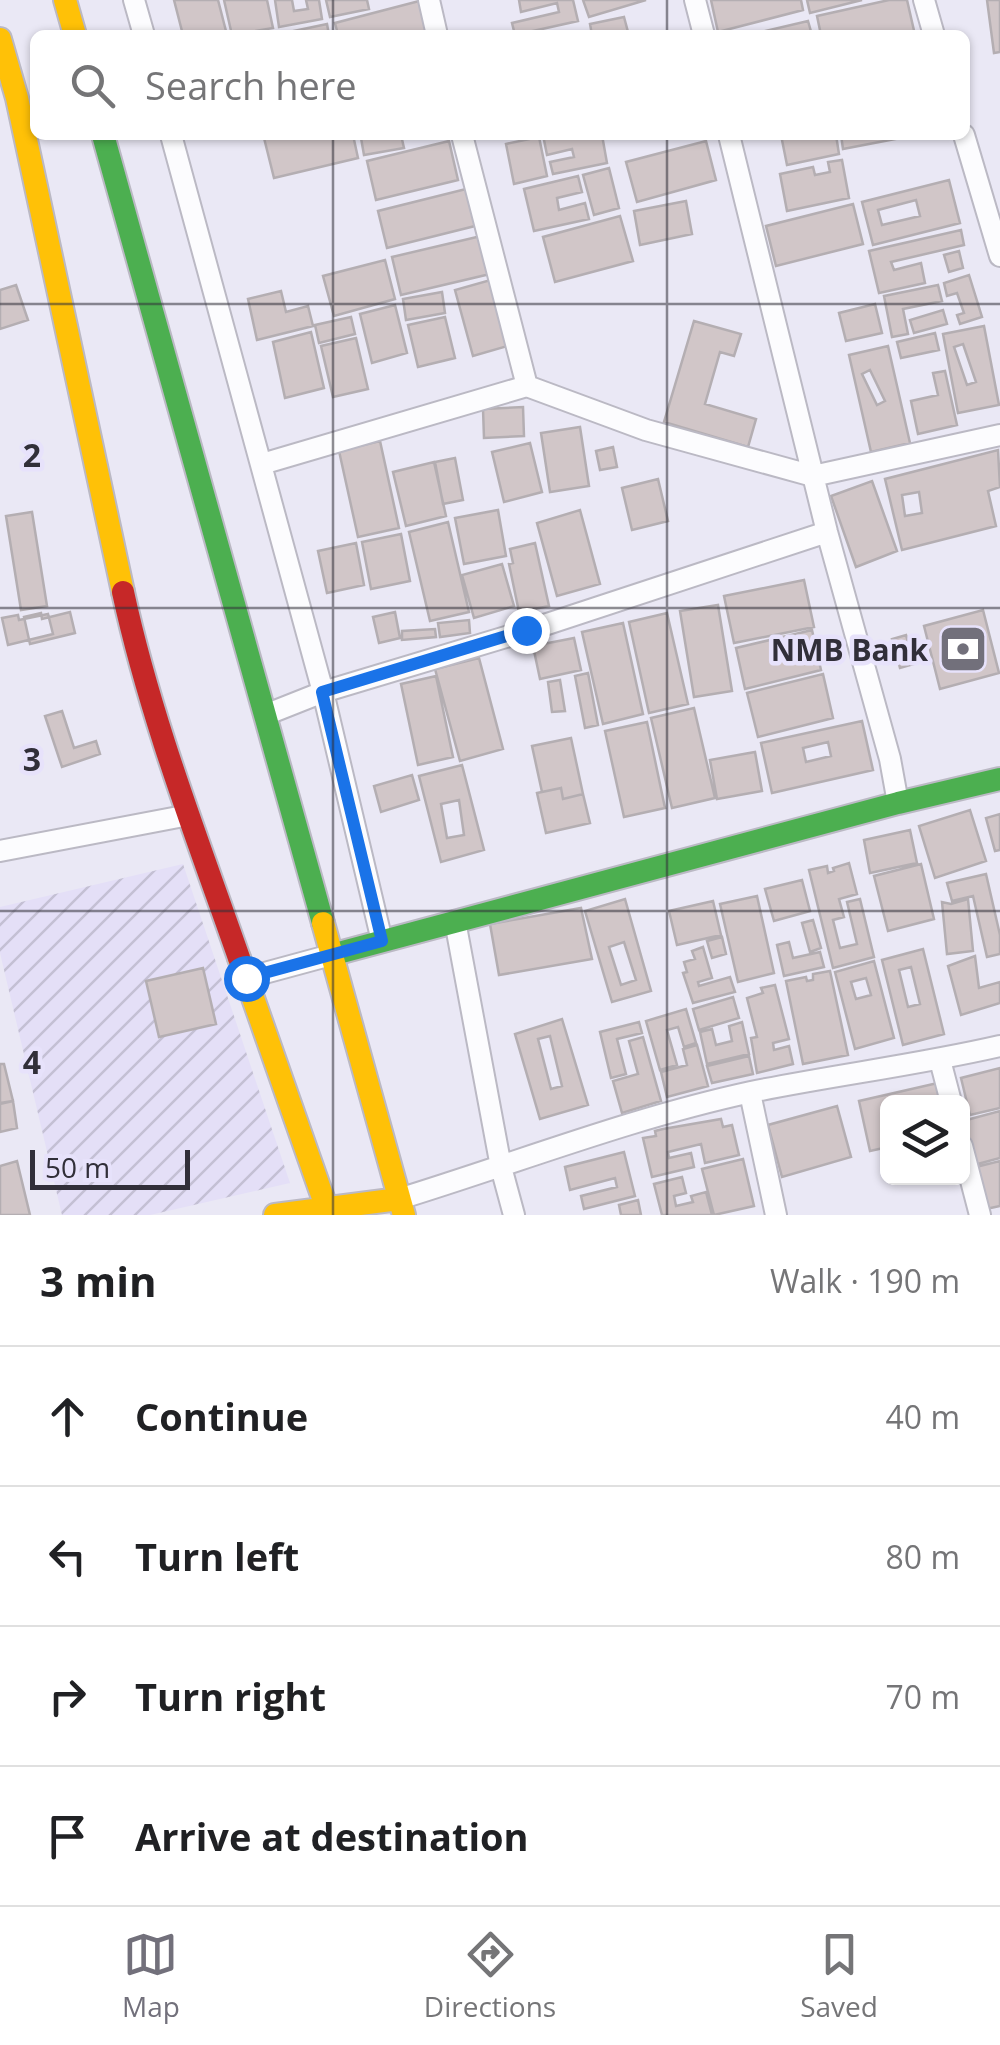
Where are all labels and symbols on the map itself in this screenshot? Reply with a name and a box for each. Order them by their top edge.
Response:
text: 2 [23,433,41,476]
route end [504,608,550,654]
bank icon: NMB Bank [937,623,989,675]
place label: NMB Bank [771,629,928,670]
text: 3 [23,737,41,780]
route start [224,956,270,1002]
text: 4 [23,1040,41,1083]
scale bar [30,1145,190,1190]

